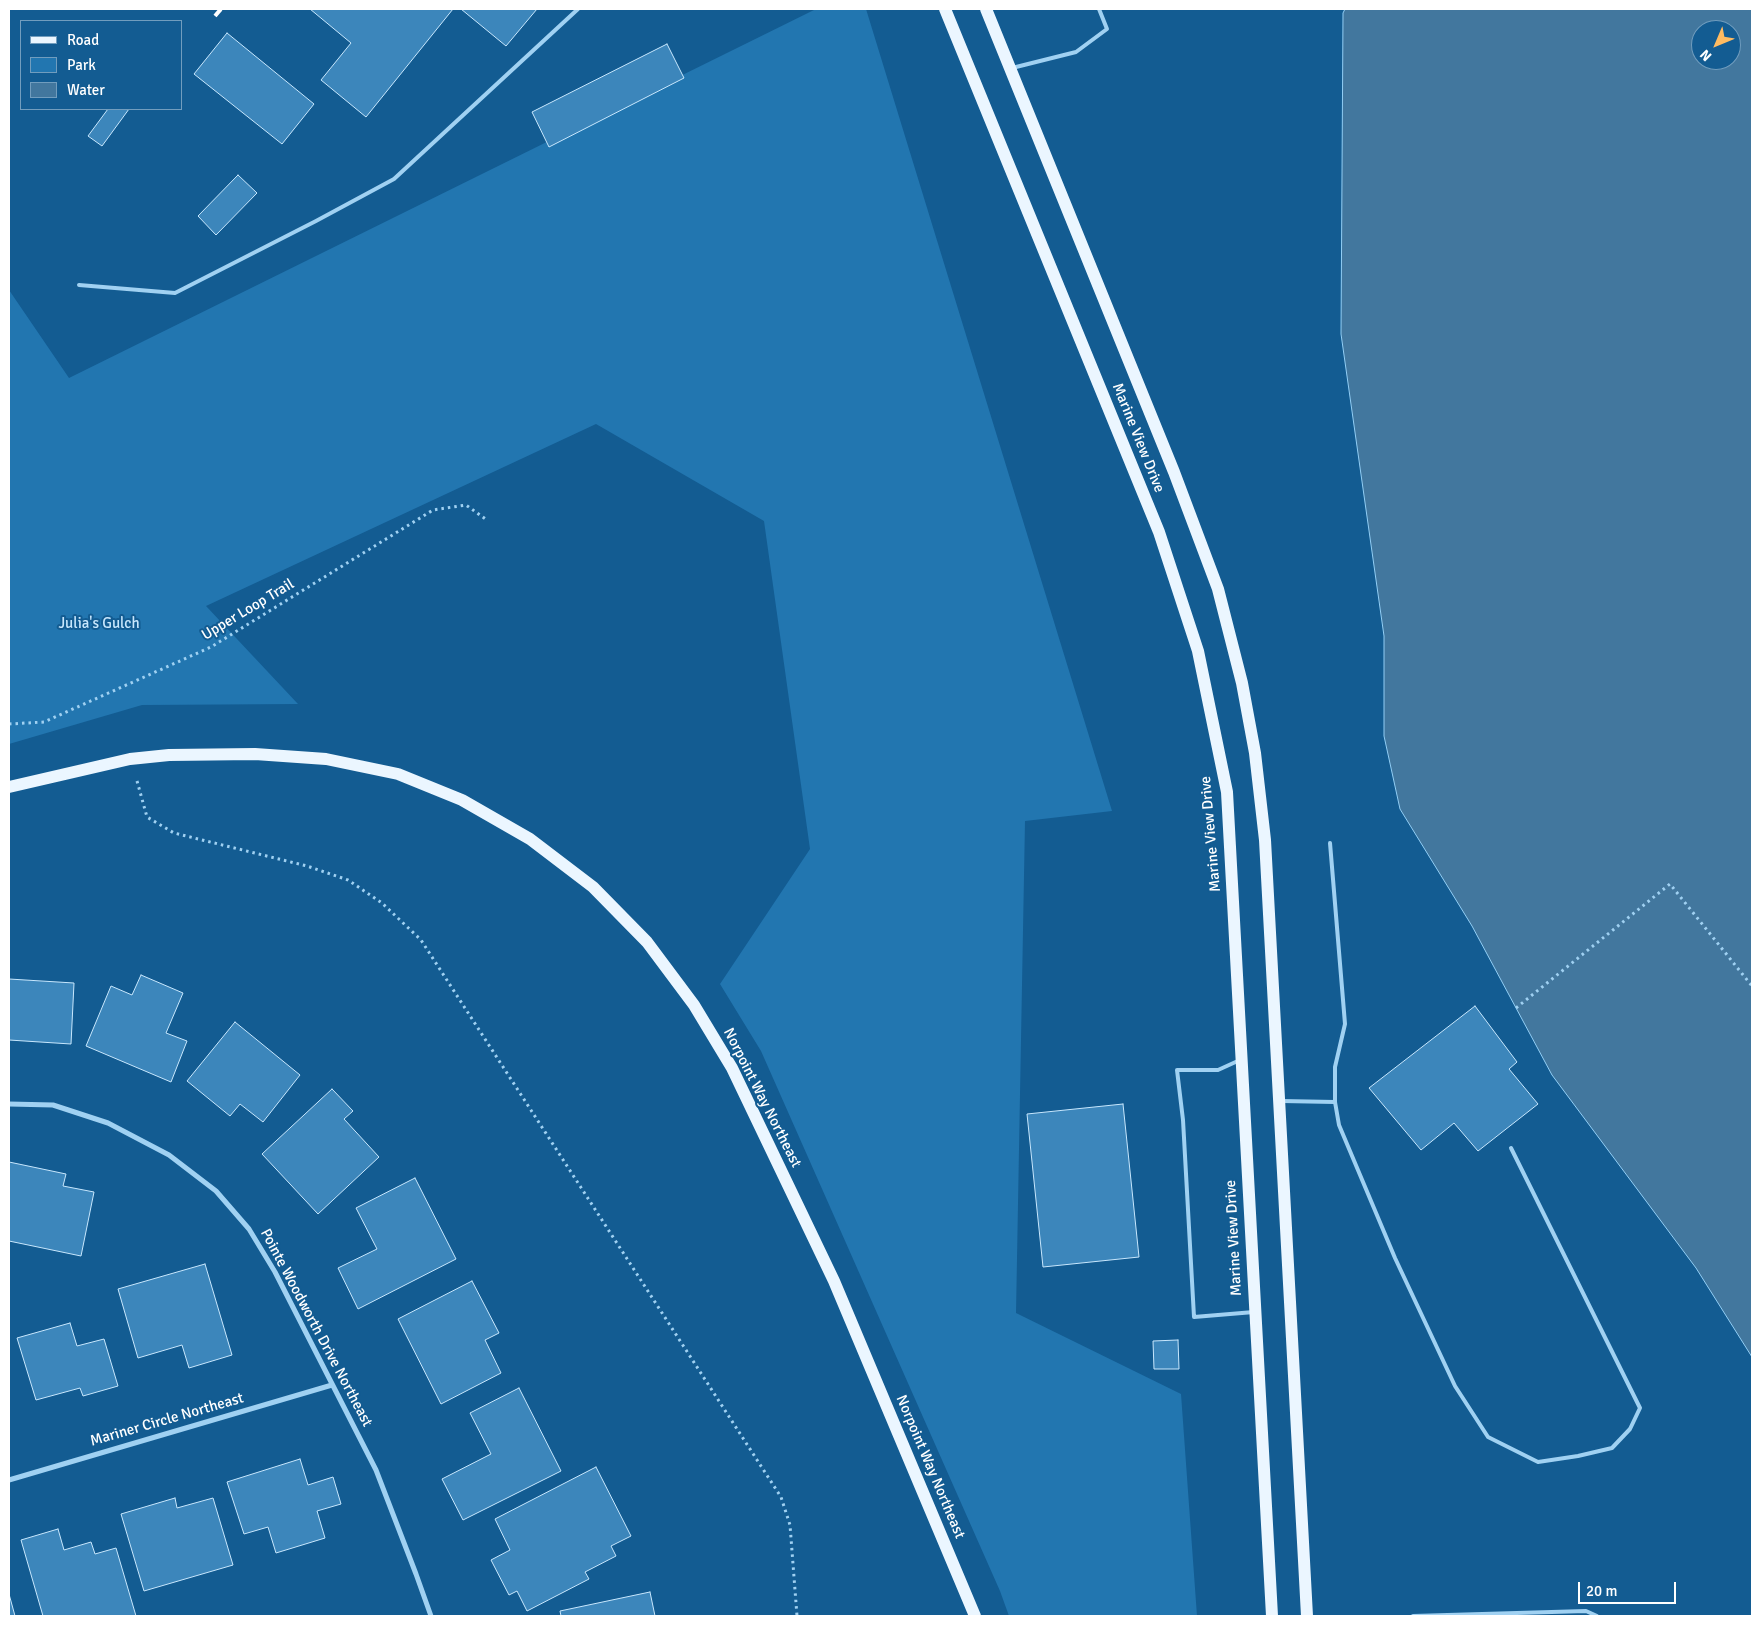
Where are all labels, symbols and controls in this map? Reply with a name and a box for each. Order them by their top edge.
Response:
legend [20,20,182,110]
north arrow [1691,20,1741,70]
text: Road [67,31,99,49]
text: N [1696,46,1715,65]
text: Park [67,56,96,74]
text: Water [67,81,105,99]
street label: Marine View Drive [1108,381,1168,495]
street label: Upper Loop Trail [198,575,298,645]
park label: Julia's Gulch [58,615,140,633]
street label: Marine View Drive [1197,775,1225,893]
street label: Norpoint Way Northeast [719,1025,805,1171]
street label: Marine View Drive [1222,1179,1246,1297]
street label: Pointe Woodworth Drive Northeast [256,1226,376,1430]
street label: Mariner Circle Northeast [88,1389,246,1451]
street label: Norpoint Way Northeast [892,1393,968,1541]
scale bar [1581,1572,1678,1604]
text: 20 m [1586,1582,1617,1600]

